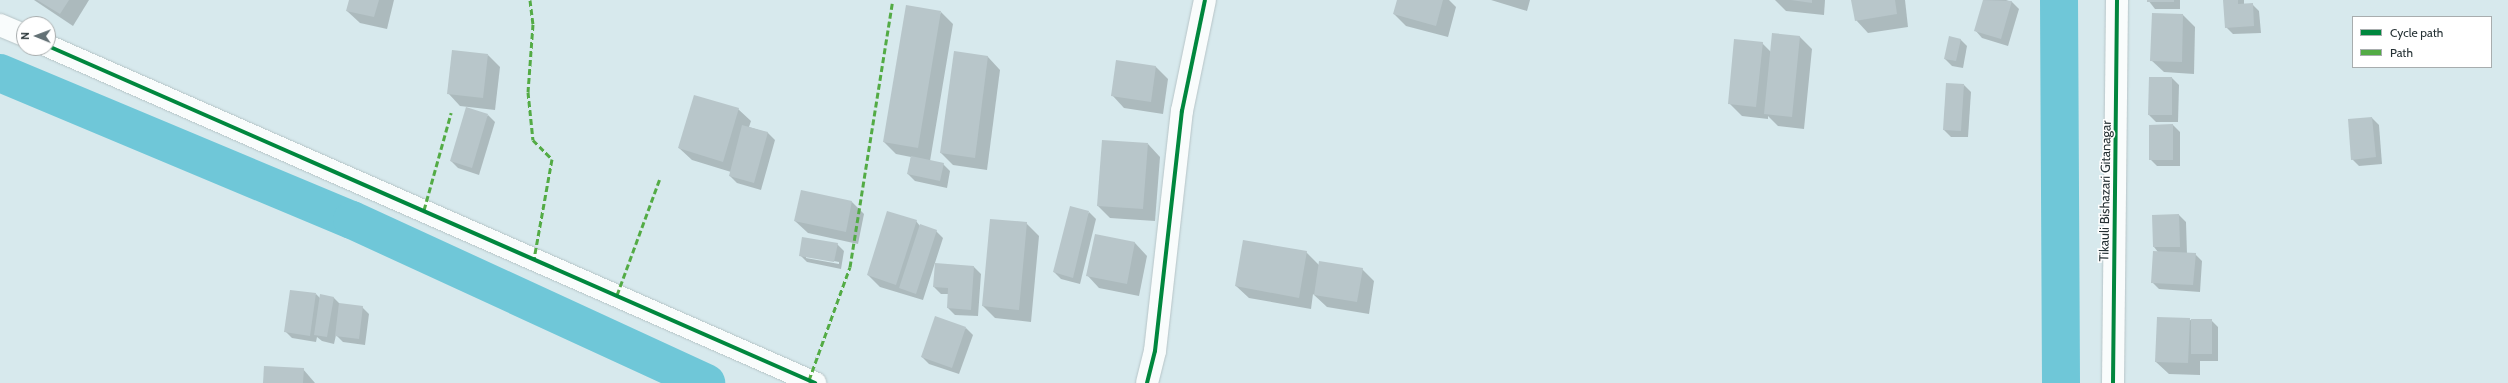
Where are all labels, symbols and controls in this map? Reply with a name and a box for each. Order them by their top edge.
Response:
north arrow [16,16,56,56]
legend [2352,16,2492,68]
text: Cycle path [2390,25,2443,40]
text: N [18,32,32,40]
text: Path [2390,45,2413,60]
street label: Tikauli Bishazari Gitanagar [2096,120,2114,262]

